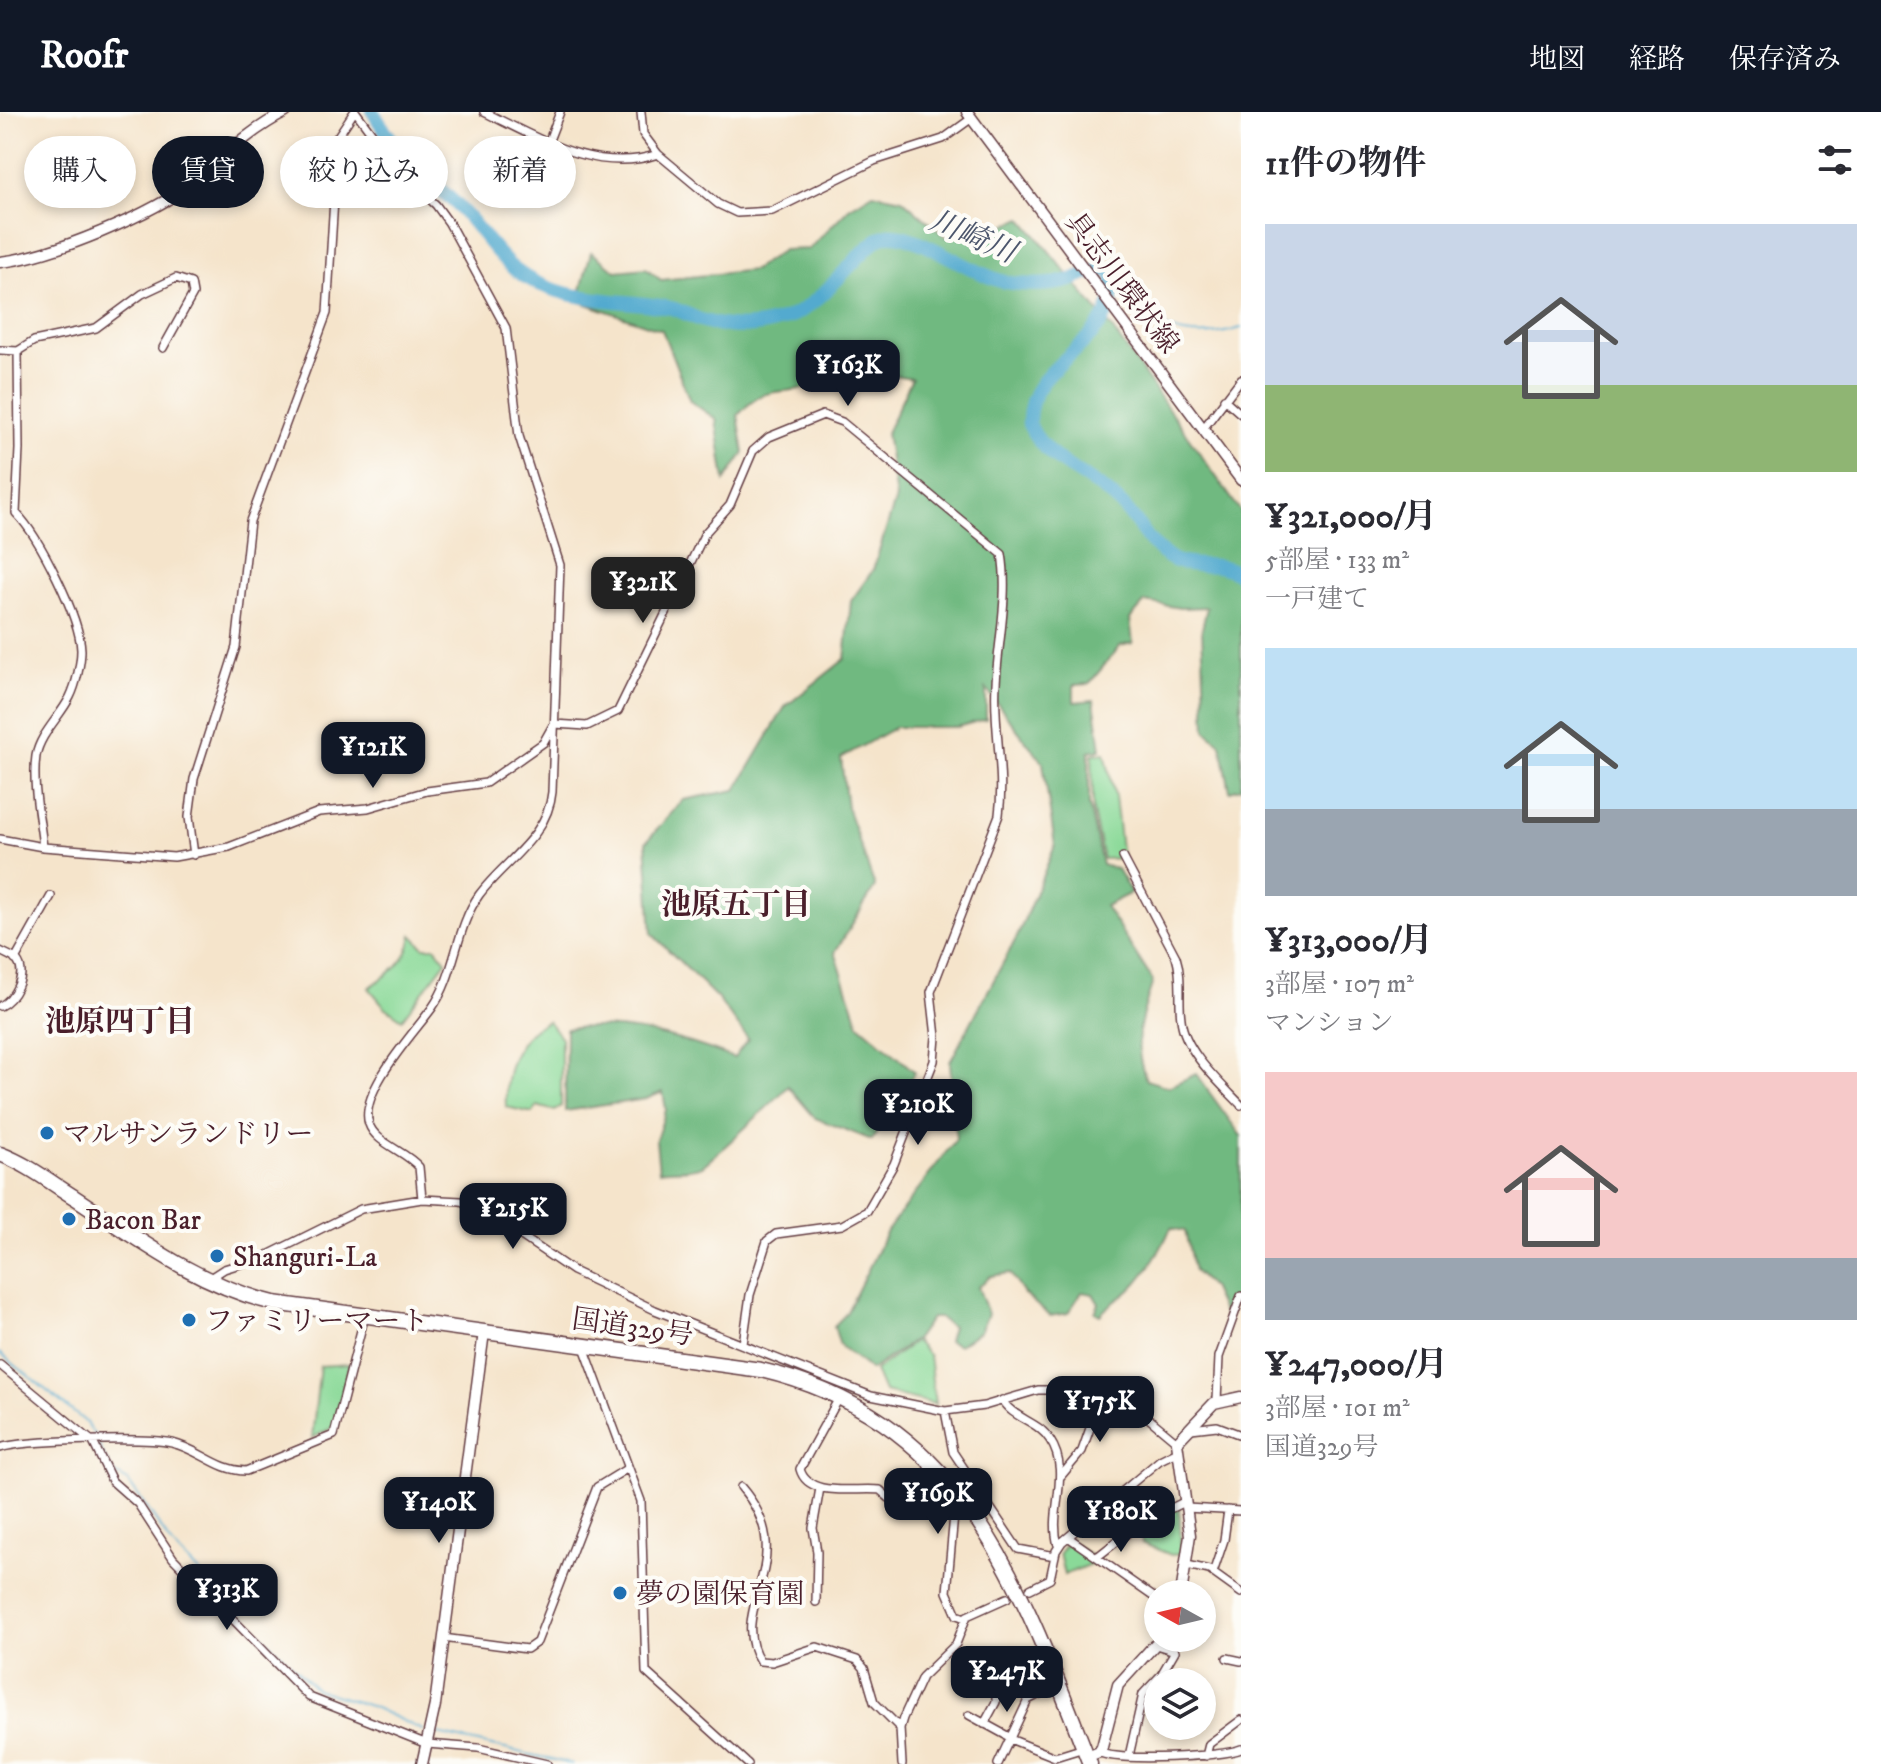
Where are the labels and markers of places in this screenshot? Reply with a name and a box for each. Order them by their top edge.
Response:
pin: ¥163K [792,340,904,408]
pin: ¥321K [587,557,699,625]
pin: ¥121K [317,722,429,790]
pin: ¥210K [862,1079,974,1147]
place label: マルサンランドリー [63,1117,314,1152]
marker: マルサンランドリー [38,1124,56,1142]
pin: ¥215K [457,1183,569,1251]
place label: Bacon Bar [85,1203,202,1238]
marker: Bacon Bar [60,1210,78,1228]
place label: Shanguri-La [233,1240,377,1275]
marker: Shanguri-La [208,1247,226,1265]
place label: ファミリーマート [205,1304,428,1339]
marker: ファミリーマート [180,1311,198,1329]
pin: ¥175K [1044,1376,1156,1444]
pin: ¥169K [882,1468,994,1536]
pin: ¥140K [383,1477,495,1545]
pin: ¥180K [1065,1486,1177,1554]
pin: ¥313K [171,1564,283,1632]
place label: 夢の園保育園 [636,1577,804,1612]
marker: 夢の園保育園 [611,1584,629,1602]
pin: ¥247K [951,1646,1063,1714]

